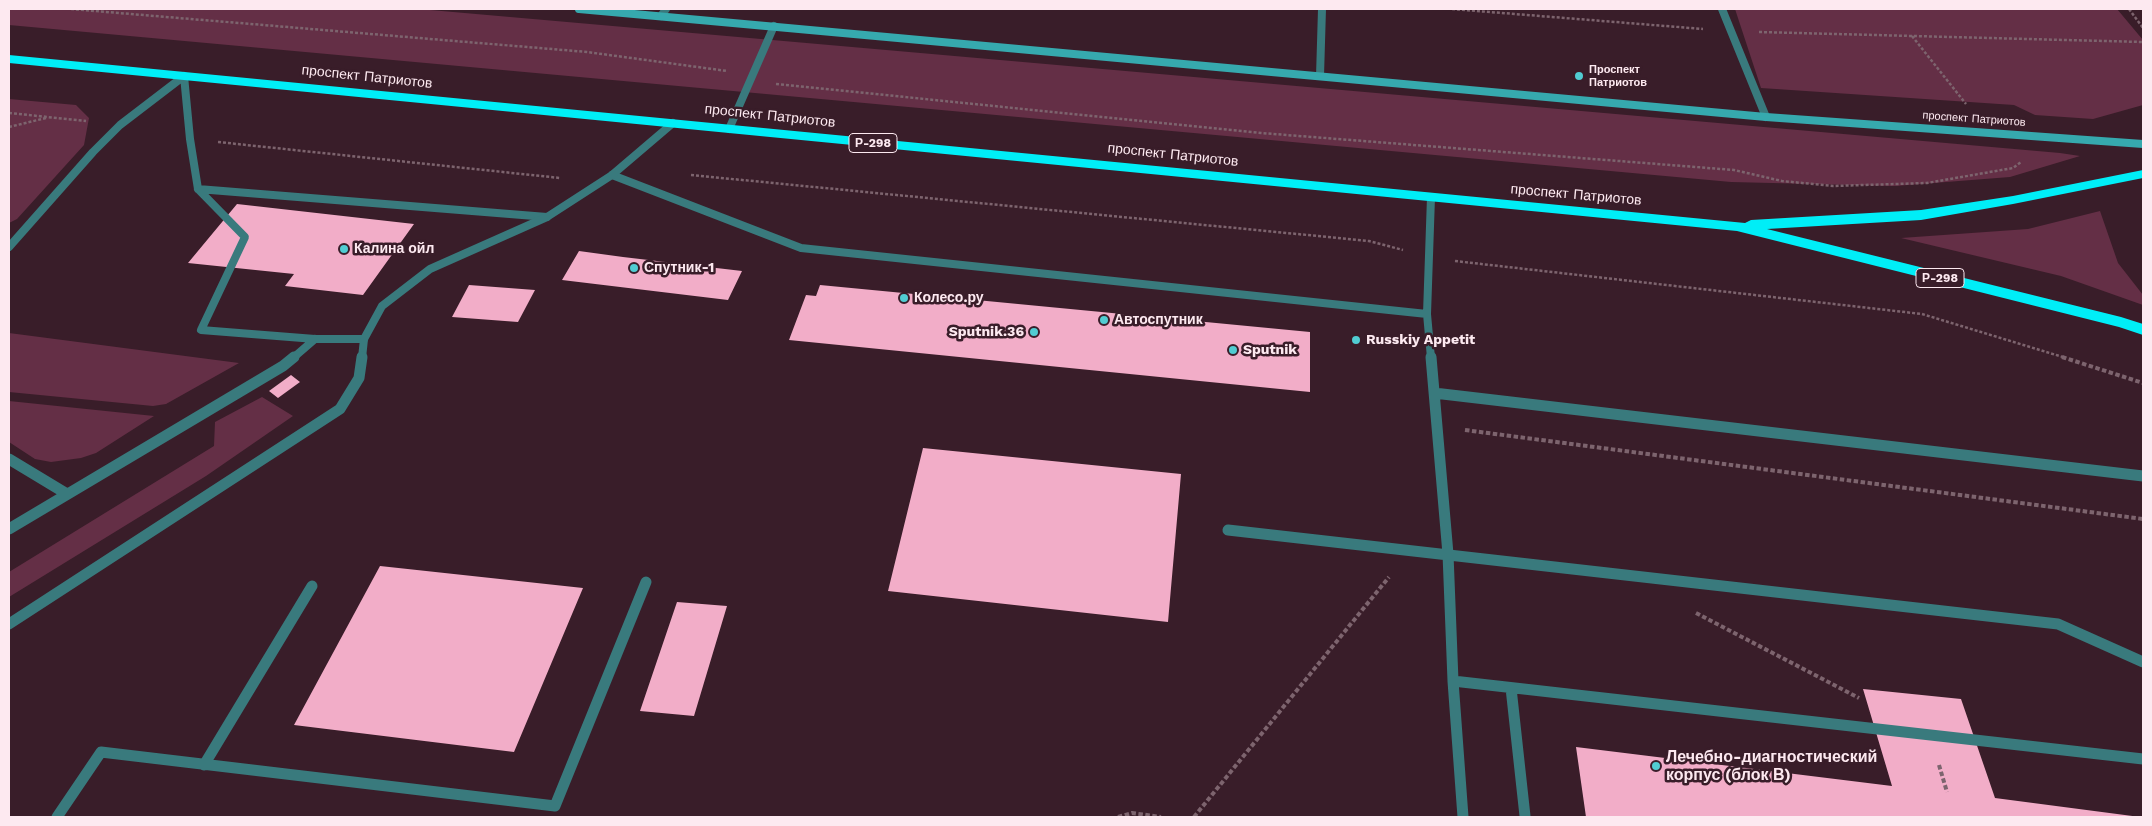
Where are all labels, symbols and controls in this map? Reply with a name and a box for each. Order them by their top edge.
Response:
street label: проспект Патриотов [301,62,433,92]
place label: Проспект Патриотов [1589,63,1647,89]
marker: Проспект Патриотов [1573,70,1585,82]
street label: проспект Патриотов [704,101,836,131]
street label: проспект Патриотов [1922,109,2026,129]
road number: Р-298 [849,134,897,152]
street label: проспект Патриотов [1107,140,1239,170]
street label: проспект Патриотов [1510,181,1642,209]
place label: Калина ойл [354,241,434,257]
marker: Калина ойл [338,243,350,255]
place label: Спутник-1 [644,260,714,276]
marker: Спутник-1 [628,262,640,274]
road number: Р-298 [1916,268,1964,288]
place label: Колесо.ру [914,290,984,306]
marker: Колесо.ру [898,292,910,304]
place label: Автоспутник [1114,312,1203,328]
marker: Автоспутник [1098,314,1110,326]
place label: Sputnik.36 [949,324,1024,340]
marker: Sputnik.36 [1028,326,1040,338]
place label: Russkiy Appetit [1366,332,1475,348]
marker: Russkiy Appetit [1350,334,1362,346]
place label: Sputnik [1243,342,1297,358]
marker: Sputnik [1227,344,1239,356]
place label: Лечебно-диагностический корпус (блок В) [1666,747,1877,785]
marker: Лечебно-диагностический корпус (блок В) [1650,760,1662,772]

